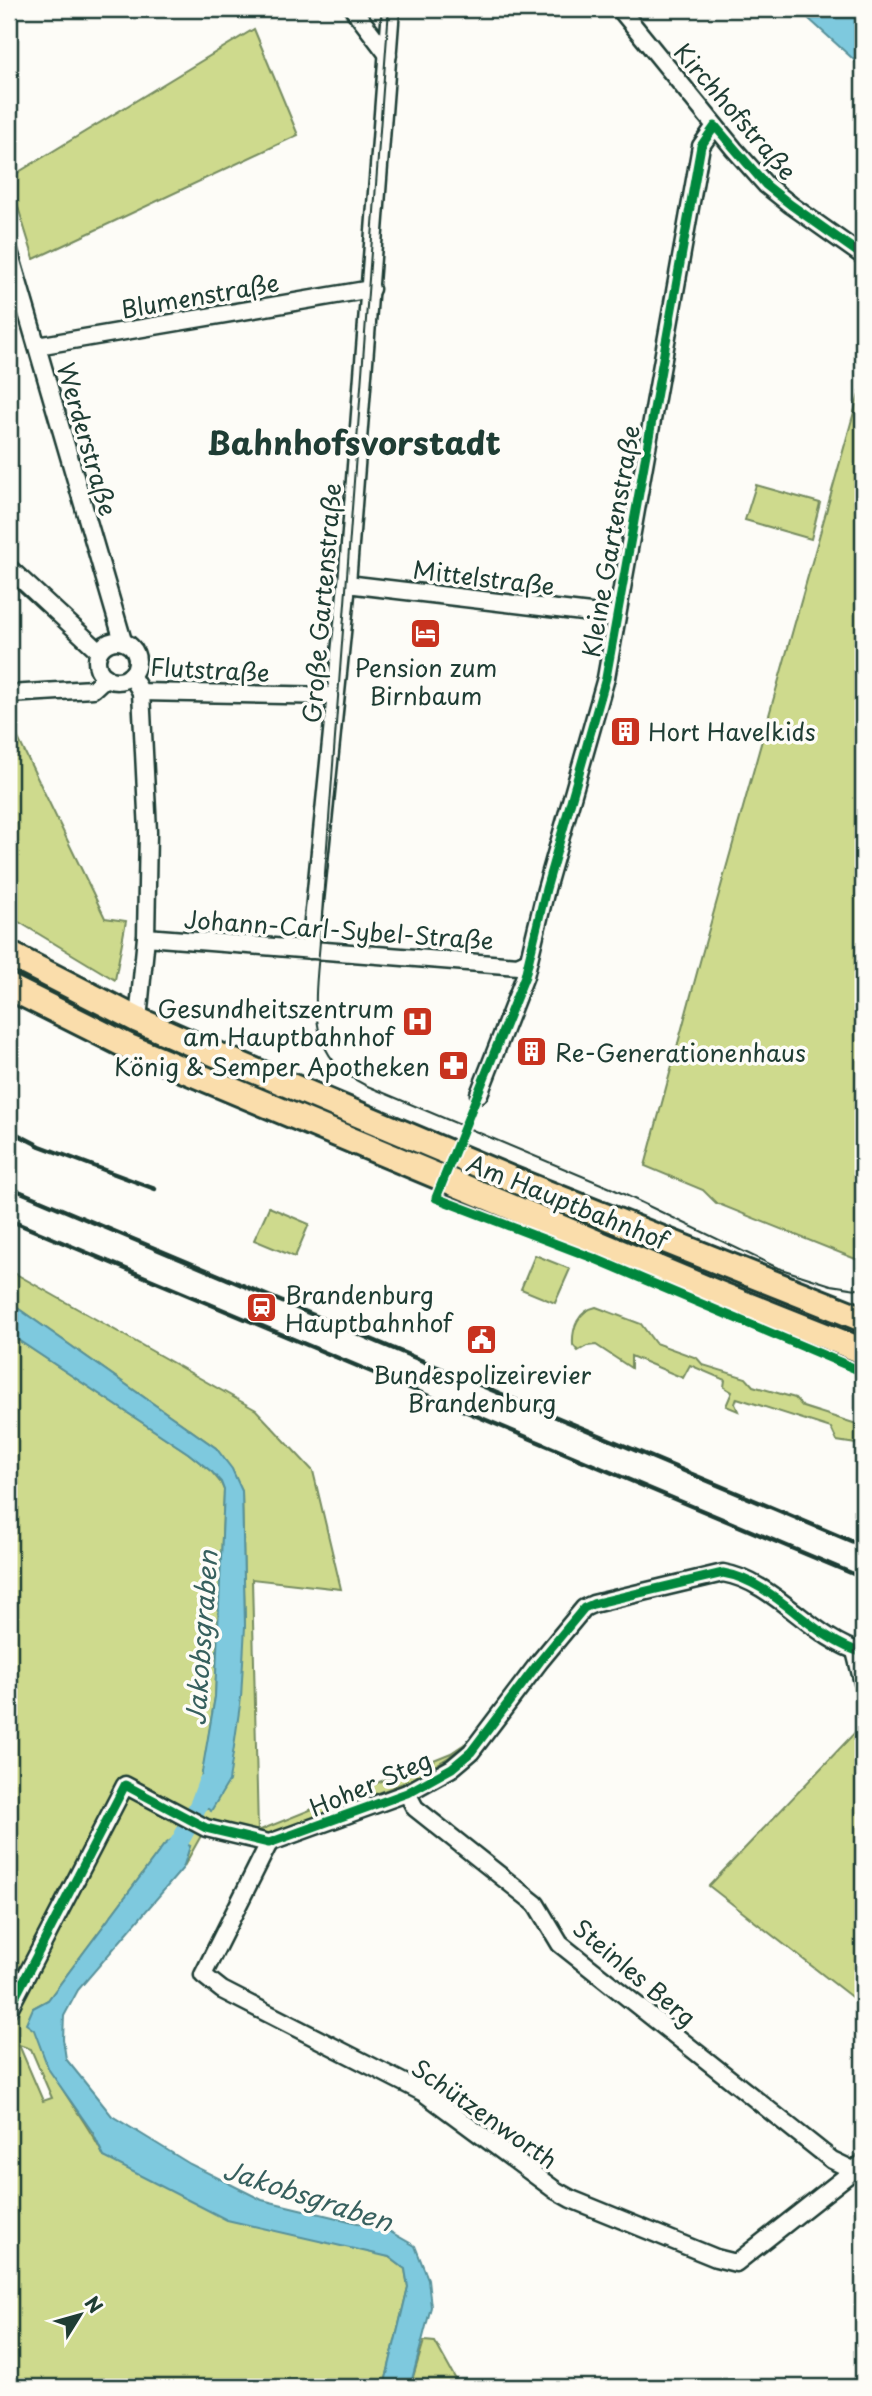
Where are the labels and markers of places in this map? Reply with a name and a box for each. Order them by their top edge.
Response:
hotel icon: Pension zum Birnbaum [409,616,443,650]
place label: Pension zum Birnbaum [355,649,497,713]
place label: Hort Havelkids [648,713,816,749]
building icon: Hort Havelkids [608,714,642,748]
place label: Gesundheitszentrum am Hauptbahnhof [158,990,396,1054]
hospital icon: Gesundheitszentrum am Hauptbahnhof [400,1005,434,1039]
place label: Re-Generationenhaus [555,1034,806,1070]
building icon: Re-Generationenhaus [515,1035,549,1069]
place label: König & Semper Apotheken [114,1048,430,1084]
pharmacy icon: König & Semper Apotheken [436,1049,470,1083]
place label: Brandenburg Hauptbahnhof [285,1276,454,1340]
station icon: Brandenburg Hauptbahnhof [245,1291,279,1325]
public building icon: Bundespolizeirevier Brandenburg [465,1323,499,1357]
place label: Bundespolizeirevier Brandenburg [373,1356,591,1420]

